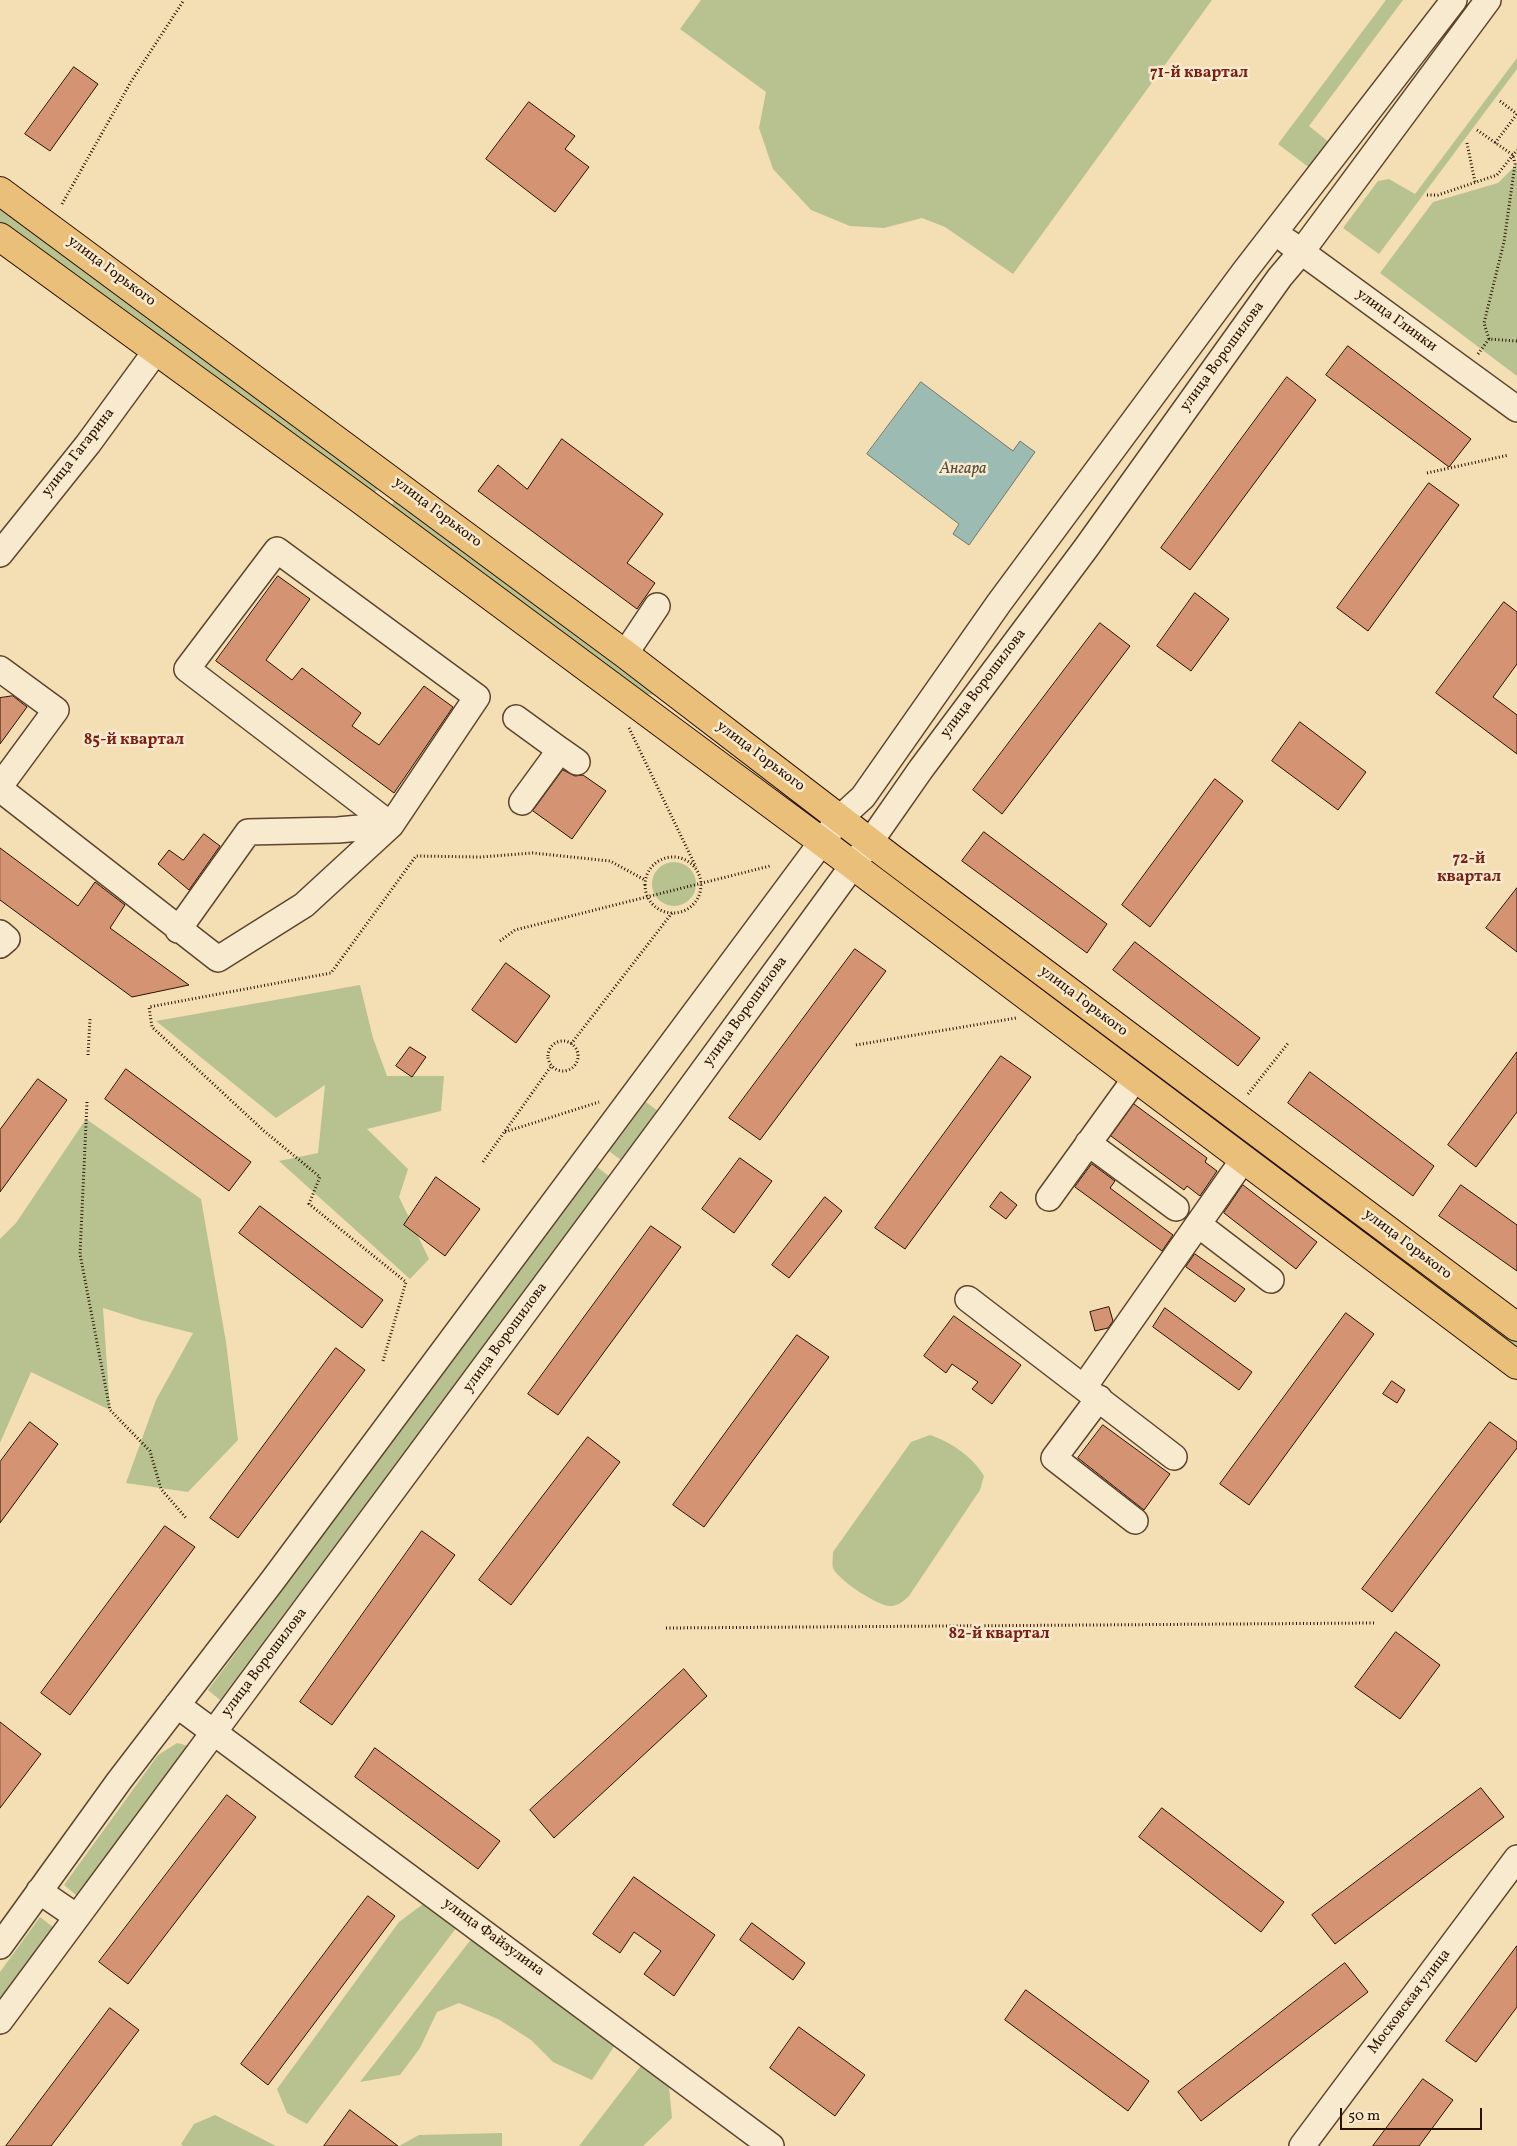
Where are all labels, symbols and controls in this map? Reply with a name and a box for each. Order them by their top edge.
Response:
district label: 71-й квартал [1150,64,1248,84]
street label: улица Горького [63,233,159,311]
street label: улица Глинки [1352,286,1440,356]
street label: улица Ворошилова [1177,299,1269,415]
street label: улица Гагарина [39,405,119,501]
water label: Ангара [939,460,987,480]
street label: улица Горького [389,474,485,552]
street label: улица Ворошилова [937,626,1031,742]
street label: улица Горького [712,718,808,796]
district label: 85-й квартал [84,731,184,751]
district label: 72-й квартал [1437,850,1501,888]
street label: улица Ворошилова [700,954,792,1070]
street label: улица Горького [1035,963,1131,1041]
street label: улица Горького [1359,1206,1455,1284]
street label: улица Ворошилова [460,1280,552,1396]
street label: улица Ворошилова [218,1605,312,1721]
district label: 82-й квартал [948,1625,1050,1645]
street label: улица Файзулина [439,1895,547,1981]
street label: Московская улица [1365,1946,1455,2058]
scale bar [1342,2098,1484,2130]
text: 50 m [1348,2106,1380,2127]

